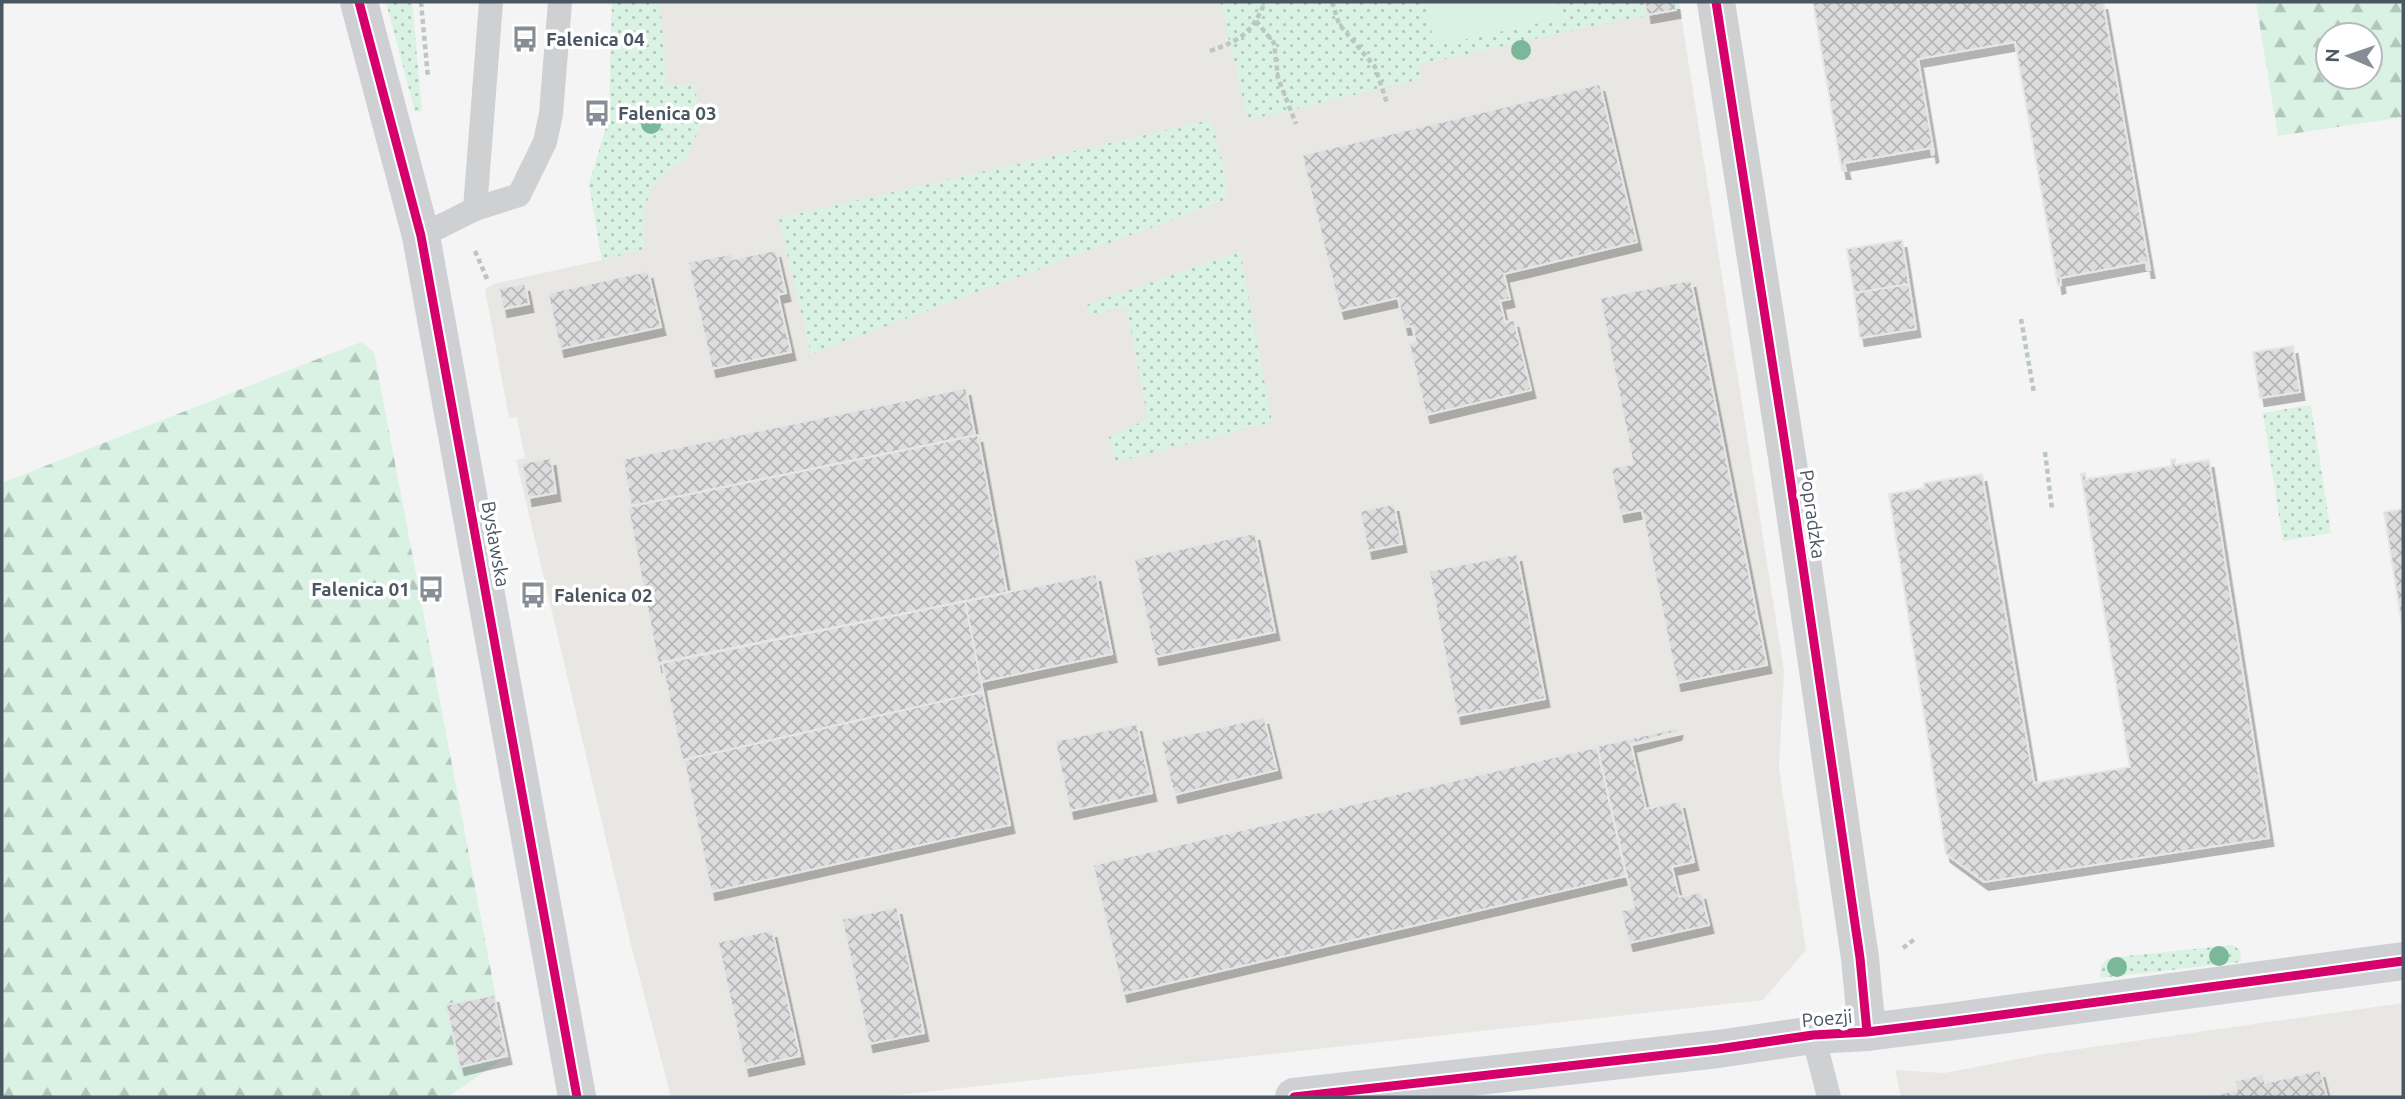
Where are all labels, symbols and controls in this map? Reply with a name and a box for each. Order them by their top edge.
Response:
north arrow [2314,21,2384,91]
bus stop icon: Falenica 04 [510,24,540,54]
place label: Falenica 04 [546,28,645,50]
text: N [2321,48,2343,63]
bus stop icon: Falenica 03 [582,98,612,128]
place label: Falenica 03 [618,102,717,124]
street label: Popradzka [1796,468,1830,560]
street label: Bysławska [478,499,514,589]
bus stop icon: Falenica 01 [416,574,446,604]
place label: Falenica 01 [311,578,410,600]
bus stop icon: Falenica 02 [518,580,548,610]
place label: Falenica 02 [554,584,653,606]
street label: Poezji [1801,1005,1853,1031]

